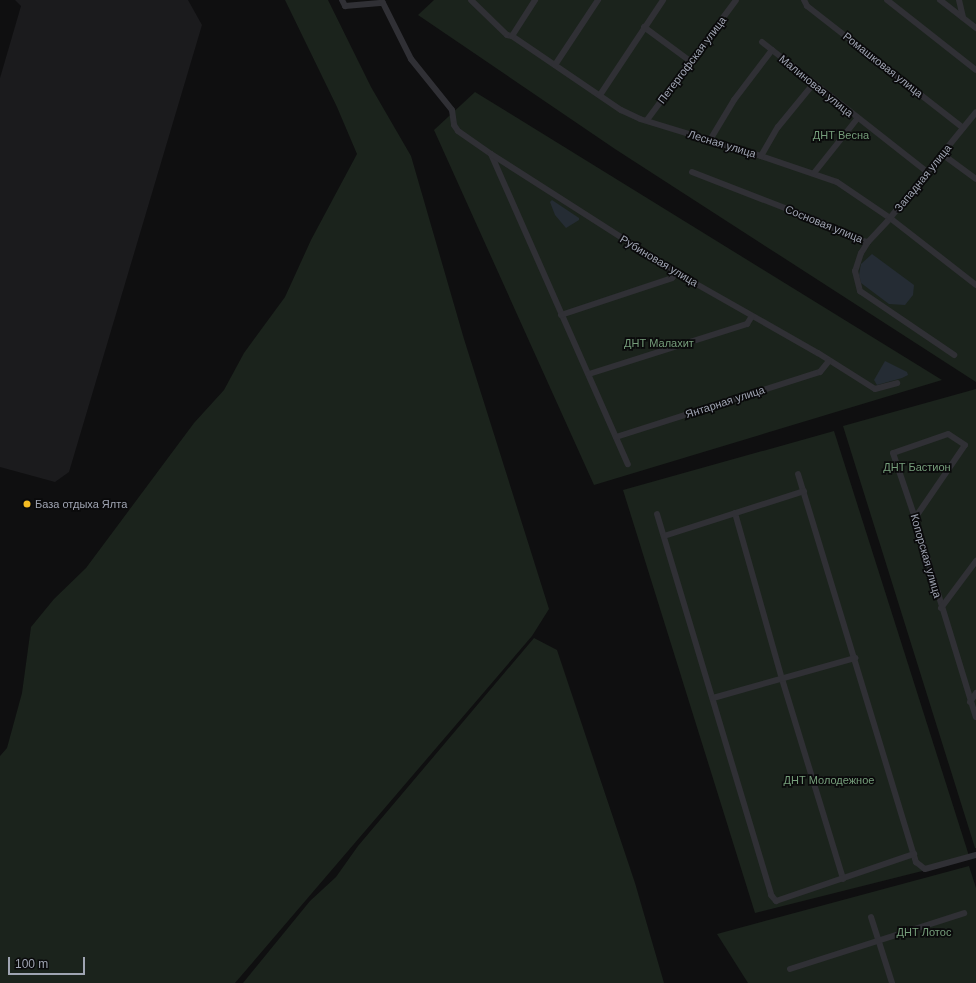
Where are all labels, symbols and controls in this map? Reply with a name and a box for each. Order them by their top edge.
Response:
street label: Петергофская улица [655,14,729,106]
street label: Ромашковая улица [840,30,926,100]
street label: Малиновая улица [776,52,856,120]
street label: Лесная улица [686,127,758,161]
park label: ДНТ Весна [813,128,869,142]
street label: Западная улица [892,142,954,214]
street label: Сосновая улица [783,202,865,246]
street label: Рубиновая улица [618,233,700,289]
park label: ДНТ Малахит [624,336,694,350]
street label: Янтарная улица [684,383,766,421]
park label: ДНТ Бастион [883,460,951,474]
place label: База отдыха Ялта [35,497,127,511]
marker: База отдыха Ялта [22,499,32,509]
street label: Копорская улица [908,513,944,599]
park label: ДНТ Молодежное [784,773,874,787]
park label: ДНТ Лотос [897,925,951,939]
scale bar [10,949,87,975]
text: 100 m [15,957,48,971]

